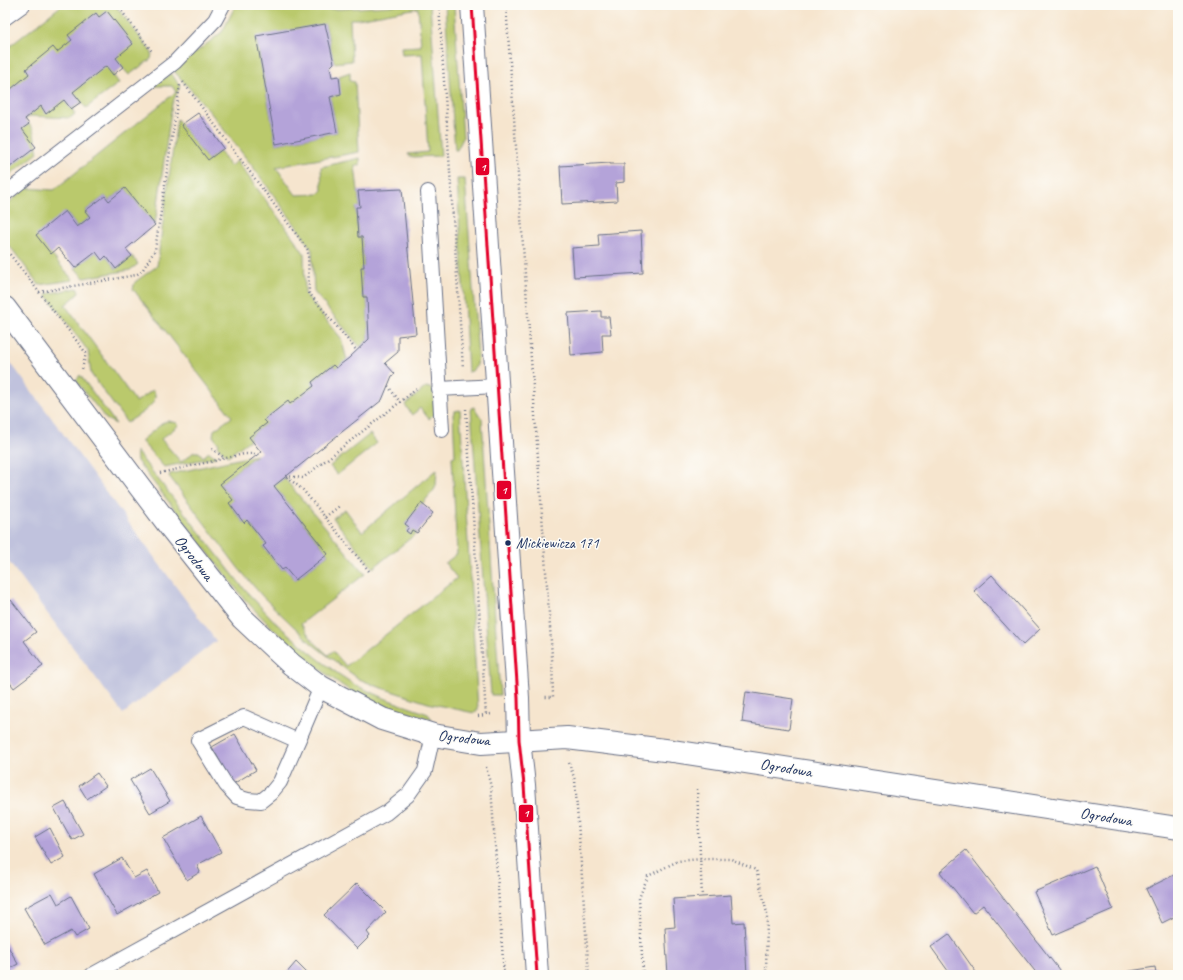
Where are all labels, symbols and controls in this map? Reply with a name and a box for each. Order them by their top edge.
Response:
line badge: 1 [475,157,490,176]
text: 1 [481,160,487,174]
line badge: 1 [496,480,512,500]
text: 1 [502,483,508,497]
street label: Ogrodowa [170,531,219,586]
place label: Mickiewicza 171 [516,534,600,553]
marker: Mickiewicza 171 [503,538,513,548]
street label: Ogrodowa [437,725,492,751]
street label: Ogrodowa [759,754,815,782]
street label: Ogrodowa [1079,803,1135,831]
line badge: 1 [518,804,534,823]
text: 1 [524,806,530,820]

